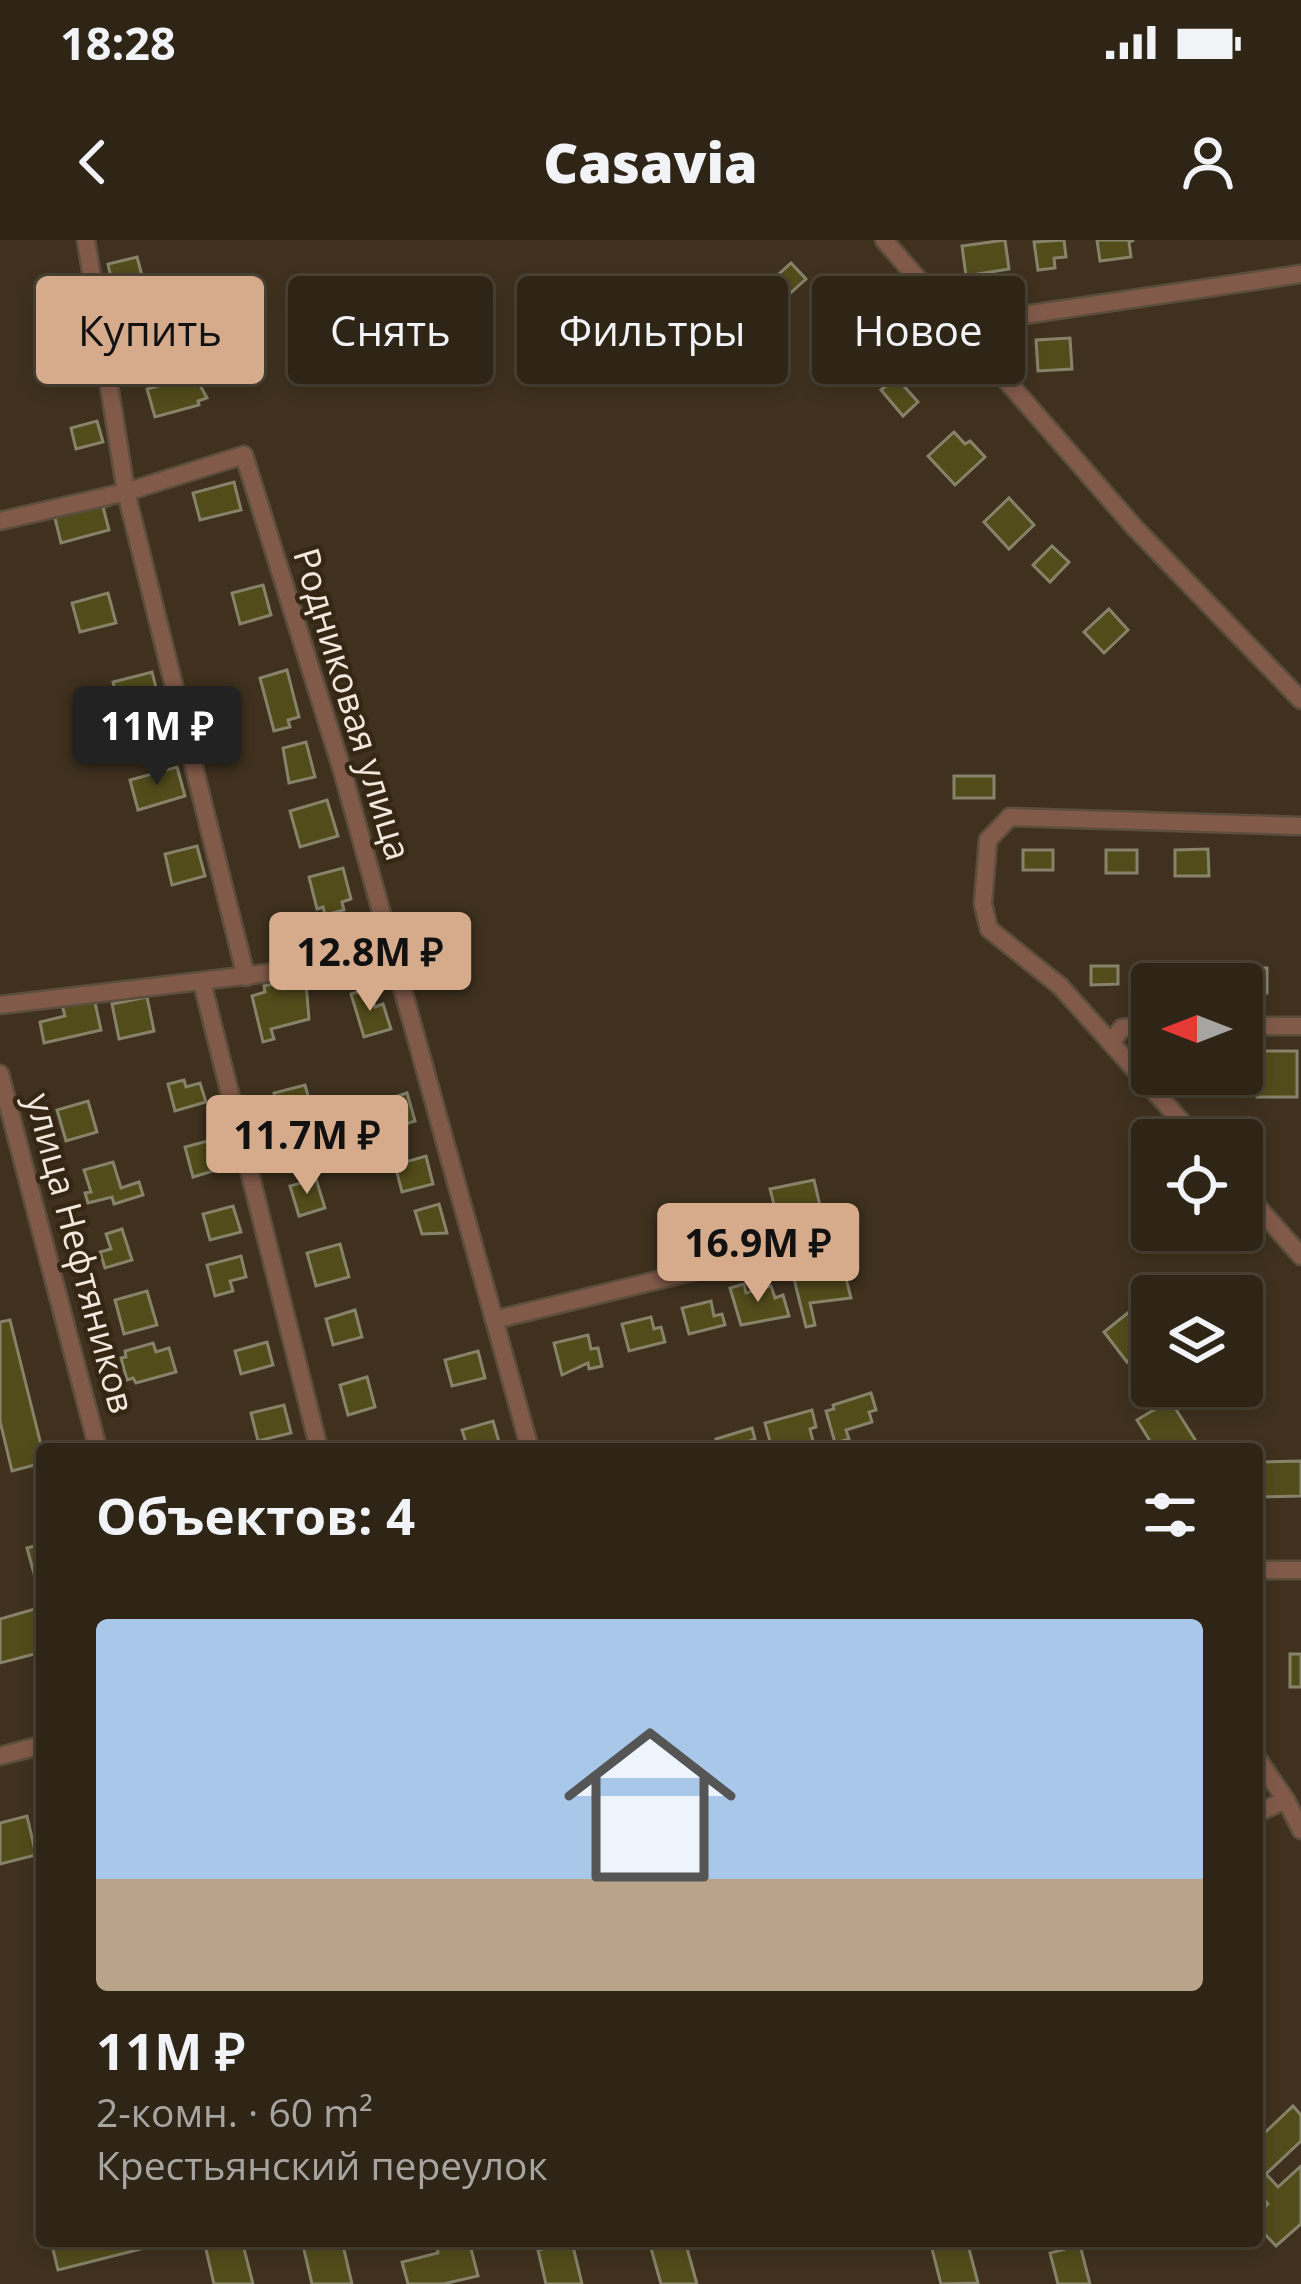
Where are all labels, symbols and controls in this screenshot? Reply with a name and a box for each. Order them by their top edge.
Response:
text: 18:28 [60,12,176,73]
text: Casavia [543,125,758,199]
icon: back [60,129,126,195]
icon: person [1175,129,1241,195]
chip: Купить [36,276,264,384]
chip: Снять [288,276,493,384]
chip: Фильтры [517,276,788,384]
chip: Новое [812,276,1025,384]
street label: Родниковая улица [282,542,424,866]
pin: 11M ₽ [73,686,241,788]
text: 11M ₽ [100,698,214,751]
pin: 12.8M ₽ [259,912,481,1014]
text: 12.8M ₽ [296,924,444,977]
north arrow [1131,963,1263,1095]
map controls [1131,963,1263,1407]
street label: улица Нефтяников [15,1088,147,1418]
pin: 11.7M ₽ [196,1095,418,1197]
text: 11.7M ₽ [233,1107,381,1160]
button: locate [1131,1119,1263,1251]
pin: 16.9M ₽ [647,1203,869,1305]
text: 16.9M ₽ [684,1215,832,1268]
button: layers [1131,1275,1263,1407]
text: Объектов: 4 [96,1480,415,1550]
icon: filters [1137,1482,1203,1548]
icon: home [542,1697,758,1913]
text: 11M ₽ [96,2015,245,2085]
text: 2-комн. · 60 m² [96,2085,373,2138]
text: Крестьянский переулок [96,2138,548,2191]

